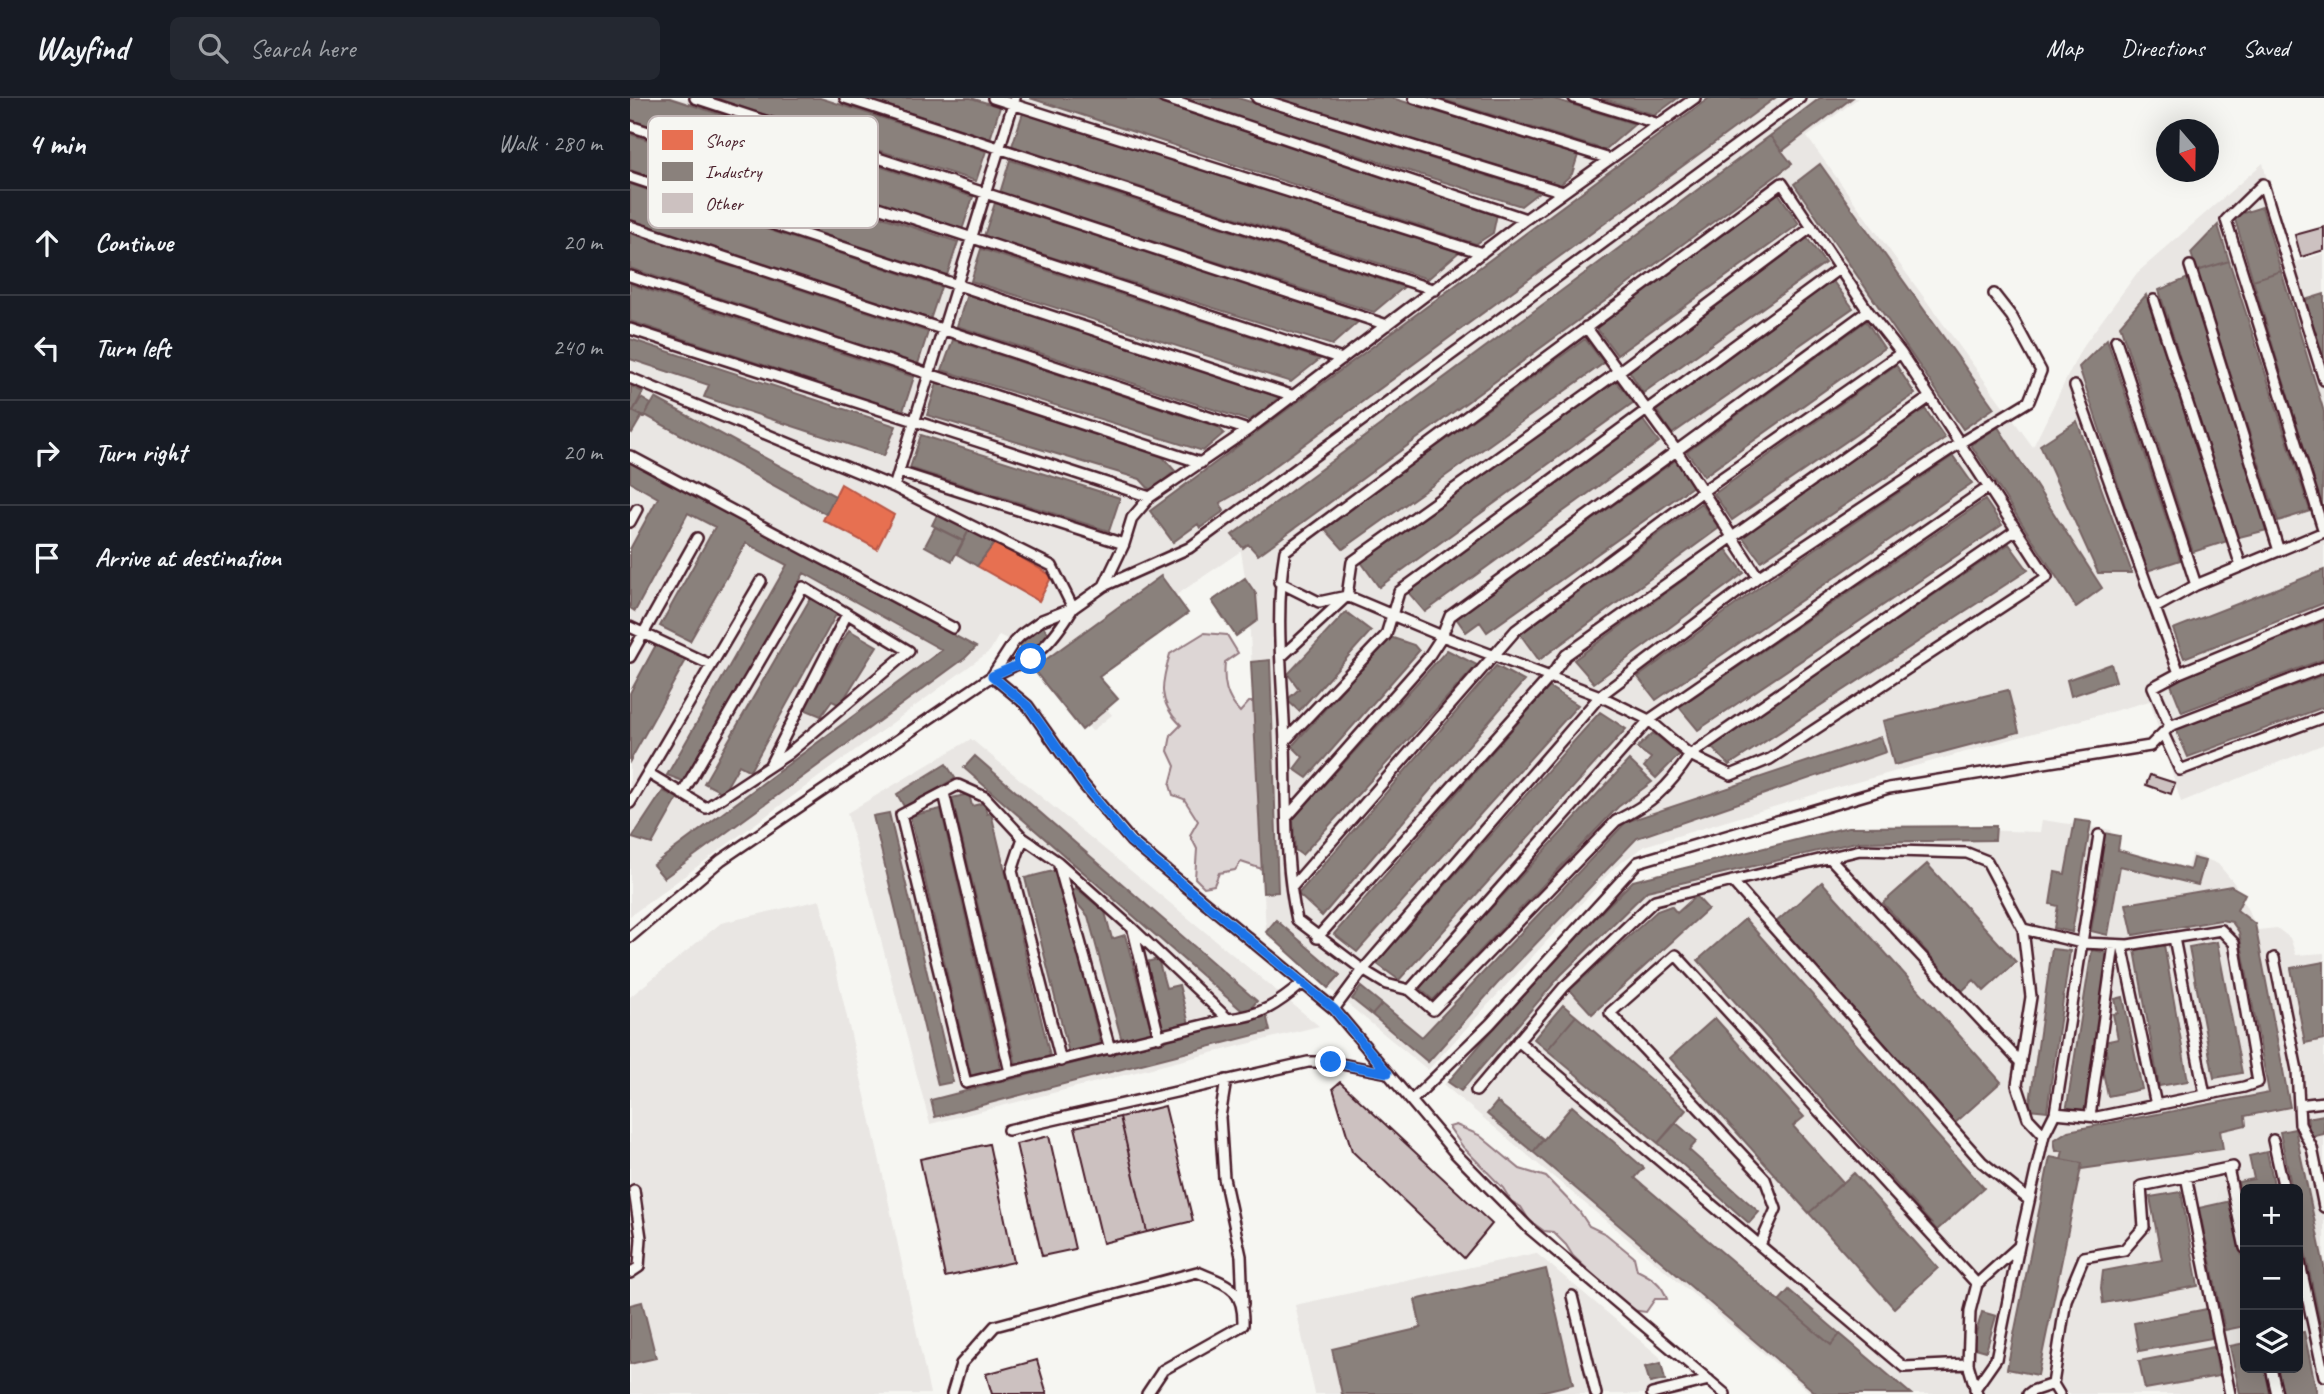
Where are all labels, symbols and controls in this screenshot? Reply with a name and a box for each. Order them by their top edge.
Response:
search box [170,17,660,80]
text: Wayfind [35,27,128,69]
icon: search [194,29,232,67]
text: Search here [250,32,356,65]
text: Map [2046,33,2083,63]
text: Directions [2121,33,2204,63]
text: Saved [2242,33,2289,63]
legend [648,116,878,228]
north arrow [2156,119,2219,182]
text: 4 min [28,125,85,163]
text: Walk · 280 m [498,129,602,158]
text: Shops [705,129,745,153]
text: Industry [705,160,763,184]
text: Other [705,192,745,216]
icon: ahead [28,224,66,262]
text: Continue [95,226,173,259]
text: 20 m [563,228,602,257]
icon: left [28,329,66,367]
text: Turn left [95,331,170,364]
text: 240 m [553,333,602,362]
icon: right [28,434,66,472]
text: Turn right [95,436,186,469]
text: 20 m [563,438,602,467]
icon: arrive [28,539,66,577]
text: Arrive at destination [95,541,281,574]
route start [1015,643,1046,674]
route end [1315,1046,1346,1077]
map controls [2240,1184,2303,1373]
button: + [2240,1184,2303,1247]
button: − [2240,1247,2303,1310]
button: layers [2240,1310,2303,1373]

